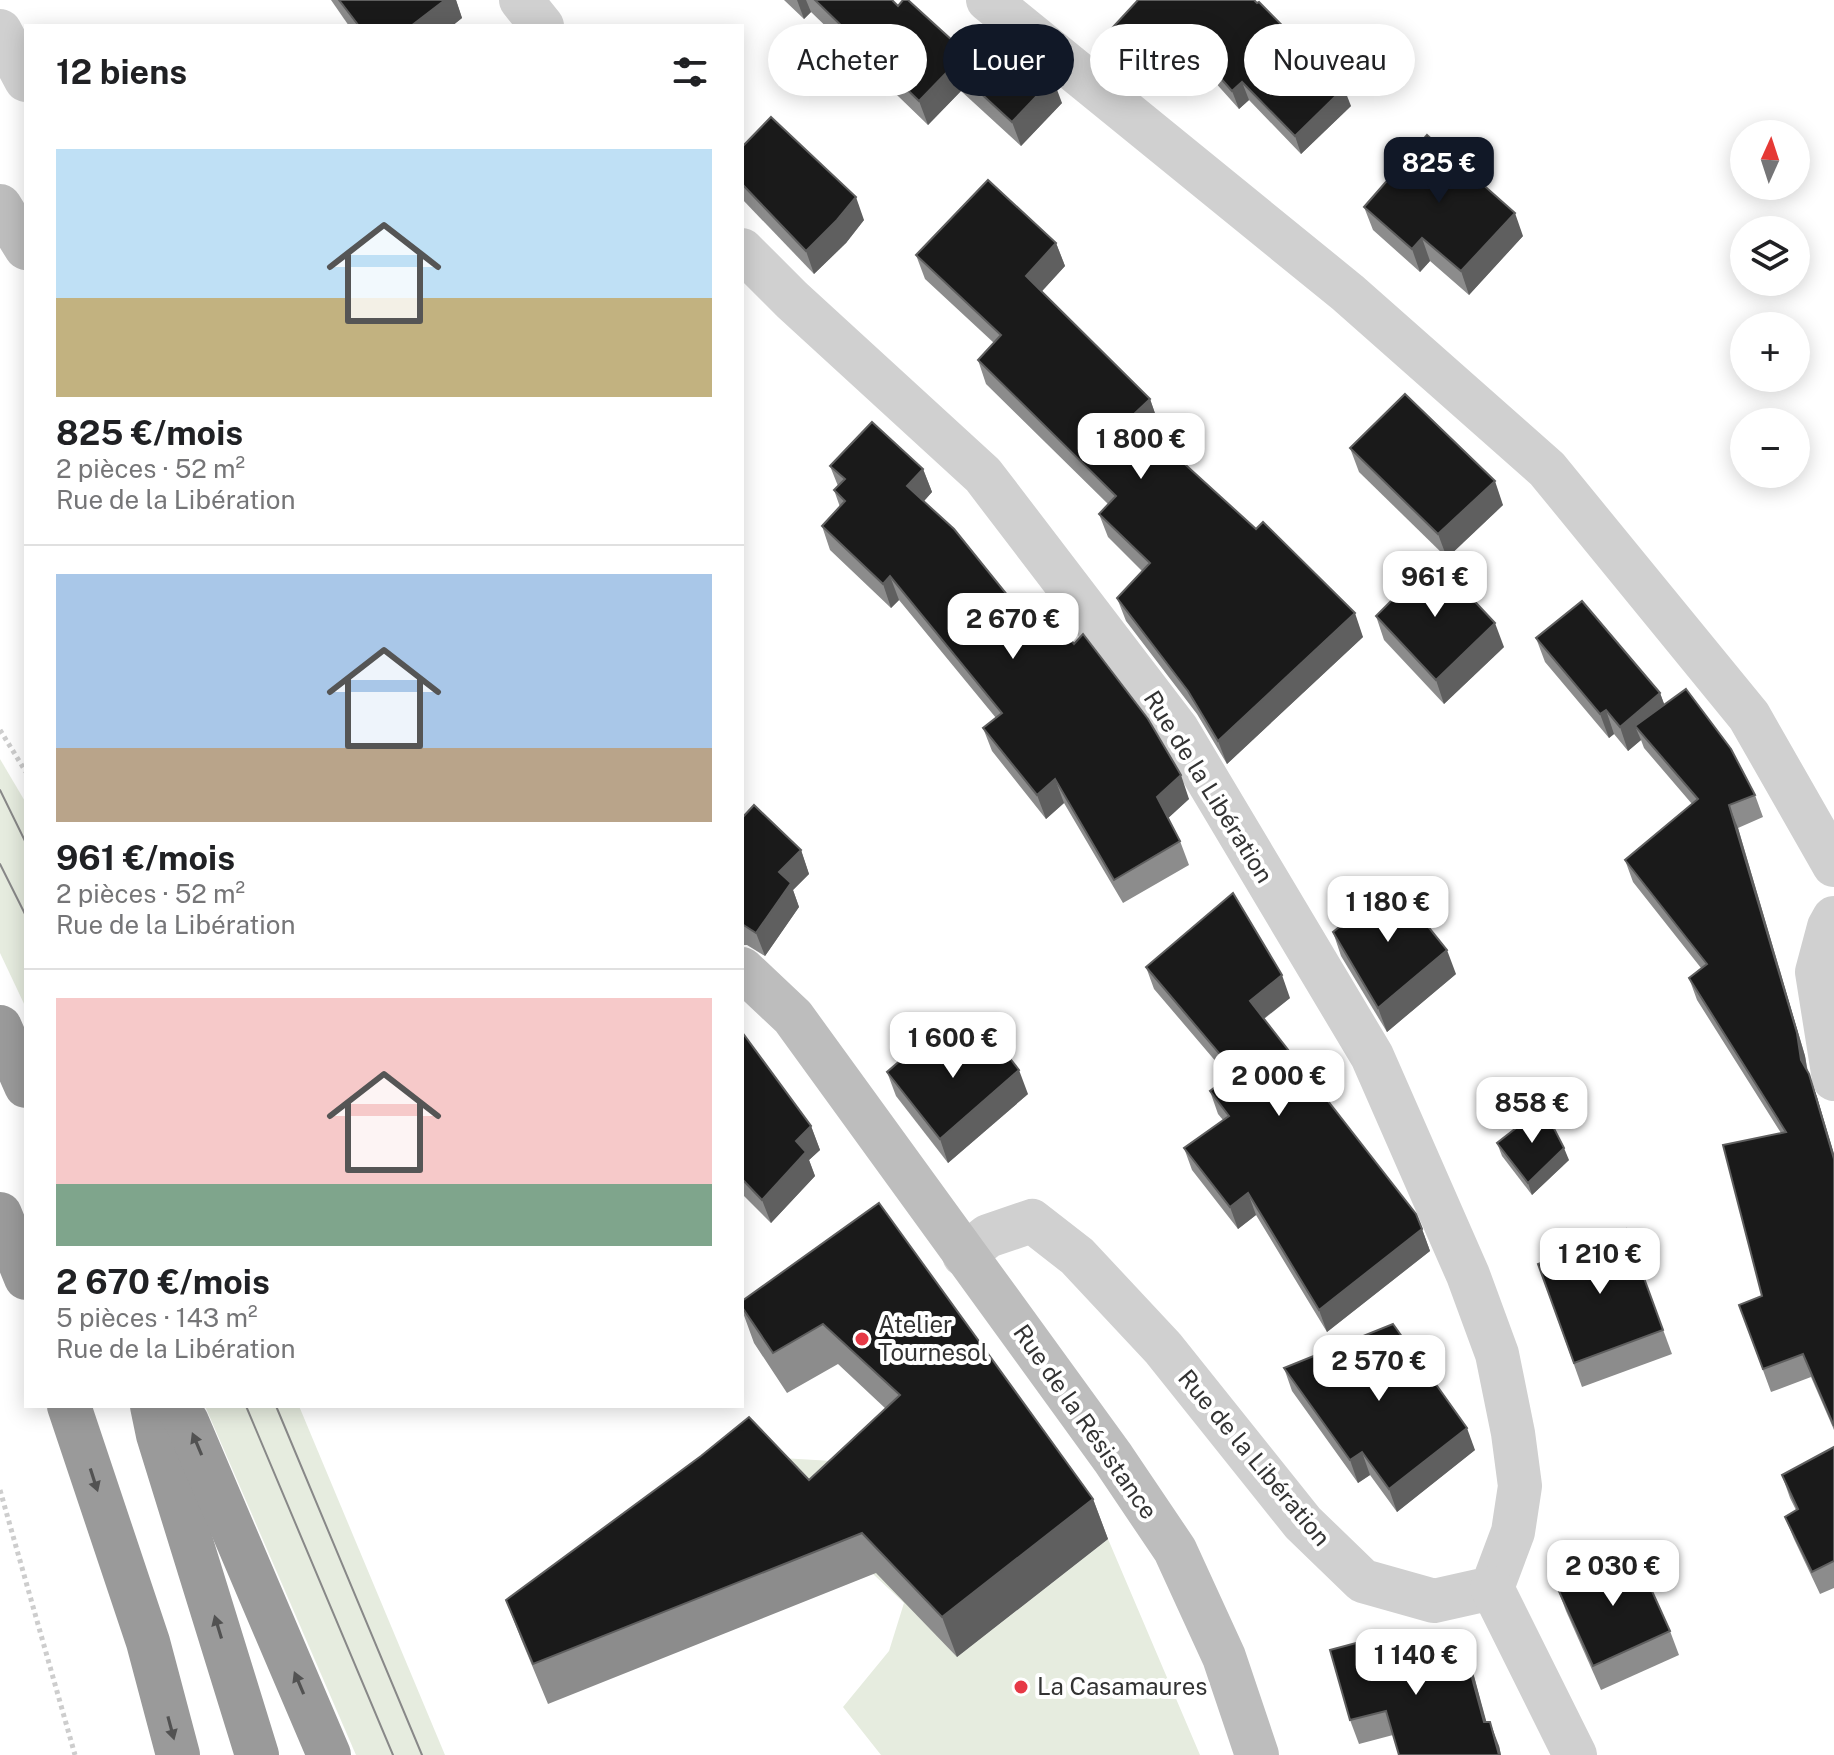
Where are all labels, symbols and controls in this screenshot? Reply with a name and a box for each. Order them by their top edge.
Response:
chip: Acheter [768,24,927,96]
chip: Louer [943,24,1074,96]
chip: Filtres [1090,24,1228,96]
chip: Nouveau [1244,24,1415,96]
icon: filters [668,50,712,94]
text: 12 biens [56,52,187,92]
north arrow [1730,120,1810,200]
map controls [1730,120,1810,488]
pin: 825 € [1383,137,1495,205]
text: 825 € [1402,147,1476,178]
icon: home [312,201,456,345]
button: layers [1730,216,1810,296]
button: + [1730,312,1810,392]
button: − [1730,408,1810,488]
text: 825 €/mois [56,413,243,453]
pin: 1 800 € [1067,413,1215,481]
text: 1 800 € [1096,423,1186,454]
text: 2 pièces · 52 m² [56,453,245,484]
text: Rue de la Libération [56,484,295,515]
pin: 961 € [1379,551,1491,619]
text: 961 € [1401,561,1469,592]
pin: 2 670 € [939,593,1087,661]
text: 2 670 € [966,603,1060,634]
icon: home [312,626,456,770]
street label: Rue de la Libération [1138,685,1279,888]
text: 961 €/mois [56,838,235,878]
pin: 1 180 € [1314,876,1462,944]
text: 2 pièces · 52 m² [56,878,245,909]
text: 1 180 € [1345,886,1431,917]
text: Rue de la Libération [56,909,295,940]
pin: 1 600 € [879,1012,1027,1080]
text: 1 600 € [908,1022,998,1053]
icon: home [312,1050,456,1194]
pin: 2 000 € [1205,1050,1353,1118]
text: 2 000 € [1231,1060,1327,1091]
pin: 858 € [1476,1077,1588,1145]
text: 858 € [1494,1087,1570,1118]
pin: 1 210 € [1526,1228,1674,1296]
text: 1 210 € [1558,1238,1642,1269]
text: 2 670 €/mois [56,1262,270,1302]
text: 5 pièces · 143 m² [56,1302,257,1333]
place label: Atelier Tournesol [878,1310,988,1366]
street label: Rue de la Résistance [1008,1319,1164,1524]
marker: Atelier Tournesol [853,1330,871,1348]
text: Rue de la Libération [56,1333,295,1364]
pin: 2 570 € [1305,1335,1453,1403]
text: 2 570 € [1331,1345,1427,1376]
street label: Rue de la Libération [1173,1364,1337,1551]
one-way arrow [190,1432,203,1456]
one-way arrow [88,1468,100,1492]
pin: 2 030 € [1539,1540,1687,1608]
text: 2 030 € [1565,1550,1661,1581]
one-way arrow [211,1614,224,1638]
pin: 1 140 € [1342,1629,1490,1697]
text: 1 140 € [1374,1639,1458,1670]
one-way arrow [292,1671,305,1695]
place label: La Casamaures [1037,1672,1207,1700]
marker: La Casamaures [1012,1678,1030,1696]
one-way arrow [165,1716,177,1741]

